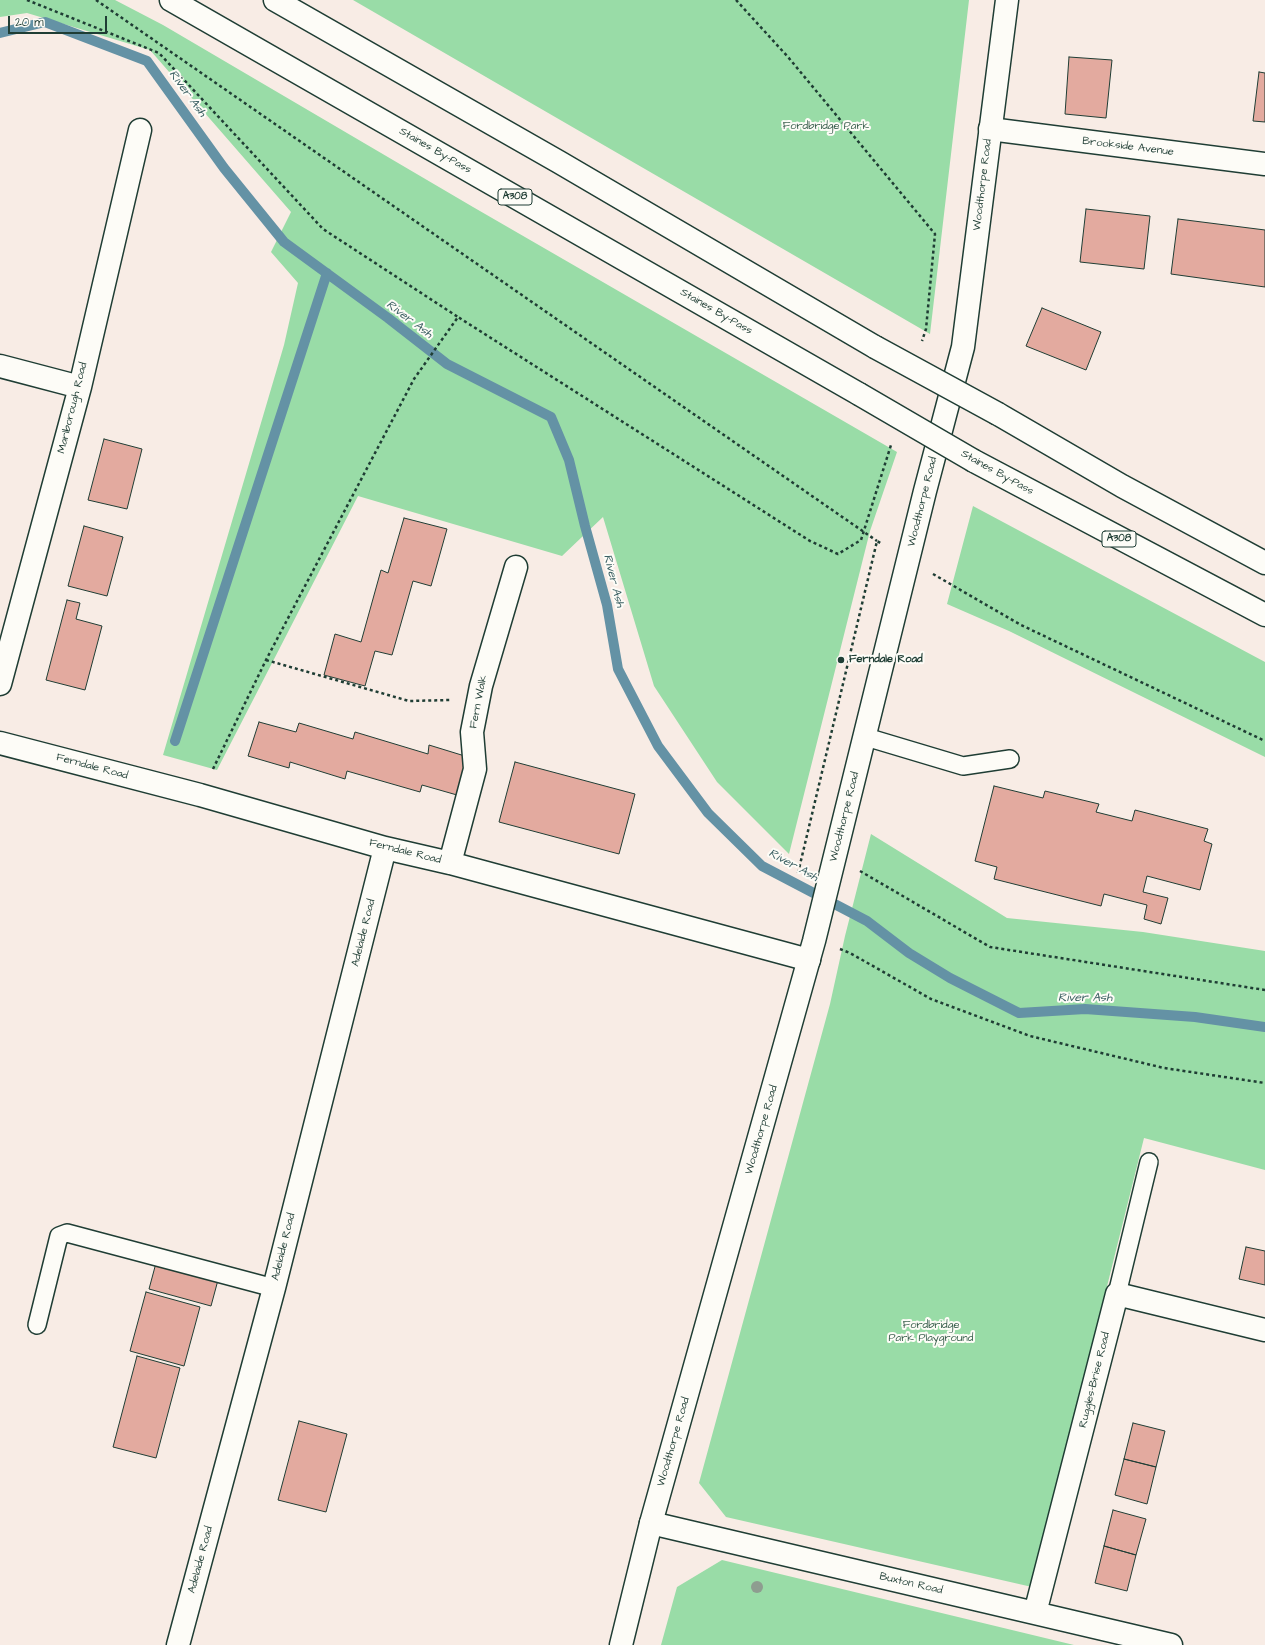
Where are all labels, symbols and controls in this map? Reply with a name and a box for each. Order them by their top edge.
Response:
scale bar [10,8,109,34]
text: 20 m [15,14,44,31]
water label: River Ash [165,68,209,120]
park label: Fordbridge Park [783,120,869,134]
street label: Staines By-Pass [397,125,473,177]
street label: Brookside Avenue [1082,135,1174,159]
street label: Woodthorpe Road [971,138,995,232]
road number: A308 [498,189,532,205]
street label: Staines By-Pass [678,286,754,338]
water label: River Ash [383,298,435,342]
street label: Marlborough Road [55,361,91,455]
street label: Staines By-Pass [958,448,1036,498]
street label: Woodthorpe Road [905,456,941,548]
road number: A308 [1102,531,1136,547]
water label: River Ash [599,553,627,609]
place label: Ferndale Road [849,653,923,667]
marker: Ferndale Road [836,655,846,665]
street label: Fern Walk [467,674,491,730]
street label: Ferndale Road [55,751,129,783]
street label: Woodthorpe Road [827,771,863,863]
street label: Ferndale Road [368,837,442,867]
water label: River Ash [766,847,820,885]
street label: Adelaide Road [349,898,379,968]
water label: River Ash [1058,991,1112,1005]
street label: Woodthorpe Road [743,1084,781,1176]
street label: Adelaide Road [269,1212,299,1282]
park label: Fordbridge Park Playground [889,1319,973,1345]
street label: Ruggles-Brise Road [1077,1331,1113,1429]
street label: Woodthorpe Road [655,1396,693,1488]
street label: Adelaide Road [186,1525,216,1595]
street label: Buxton Road [878,1570,944,1598]

